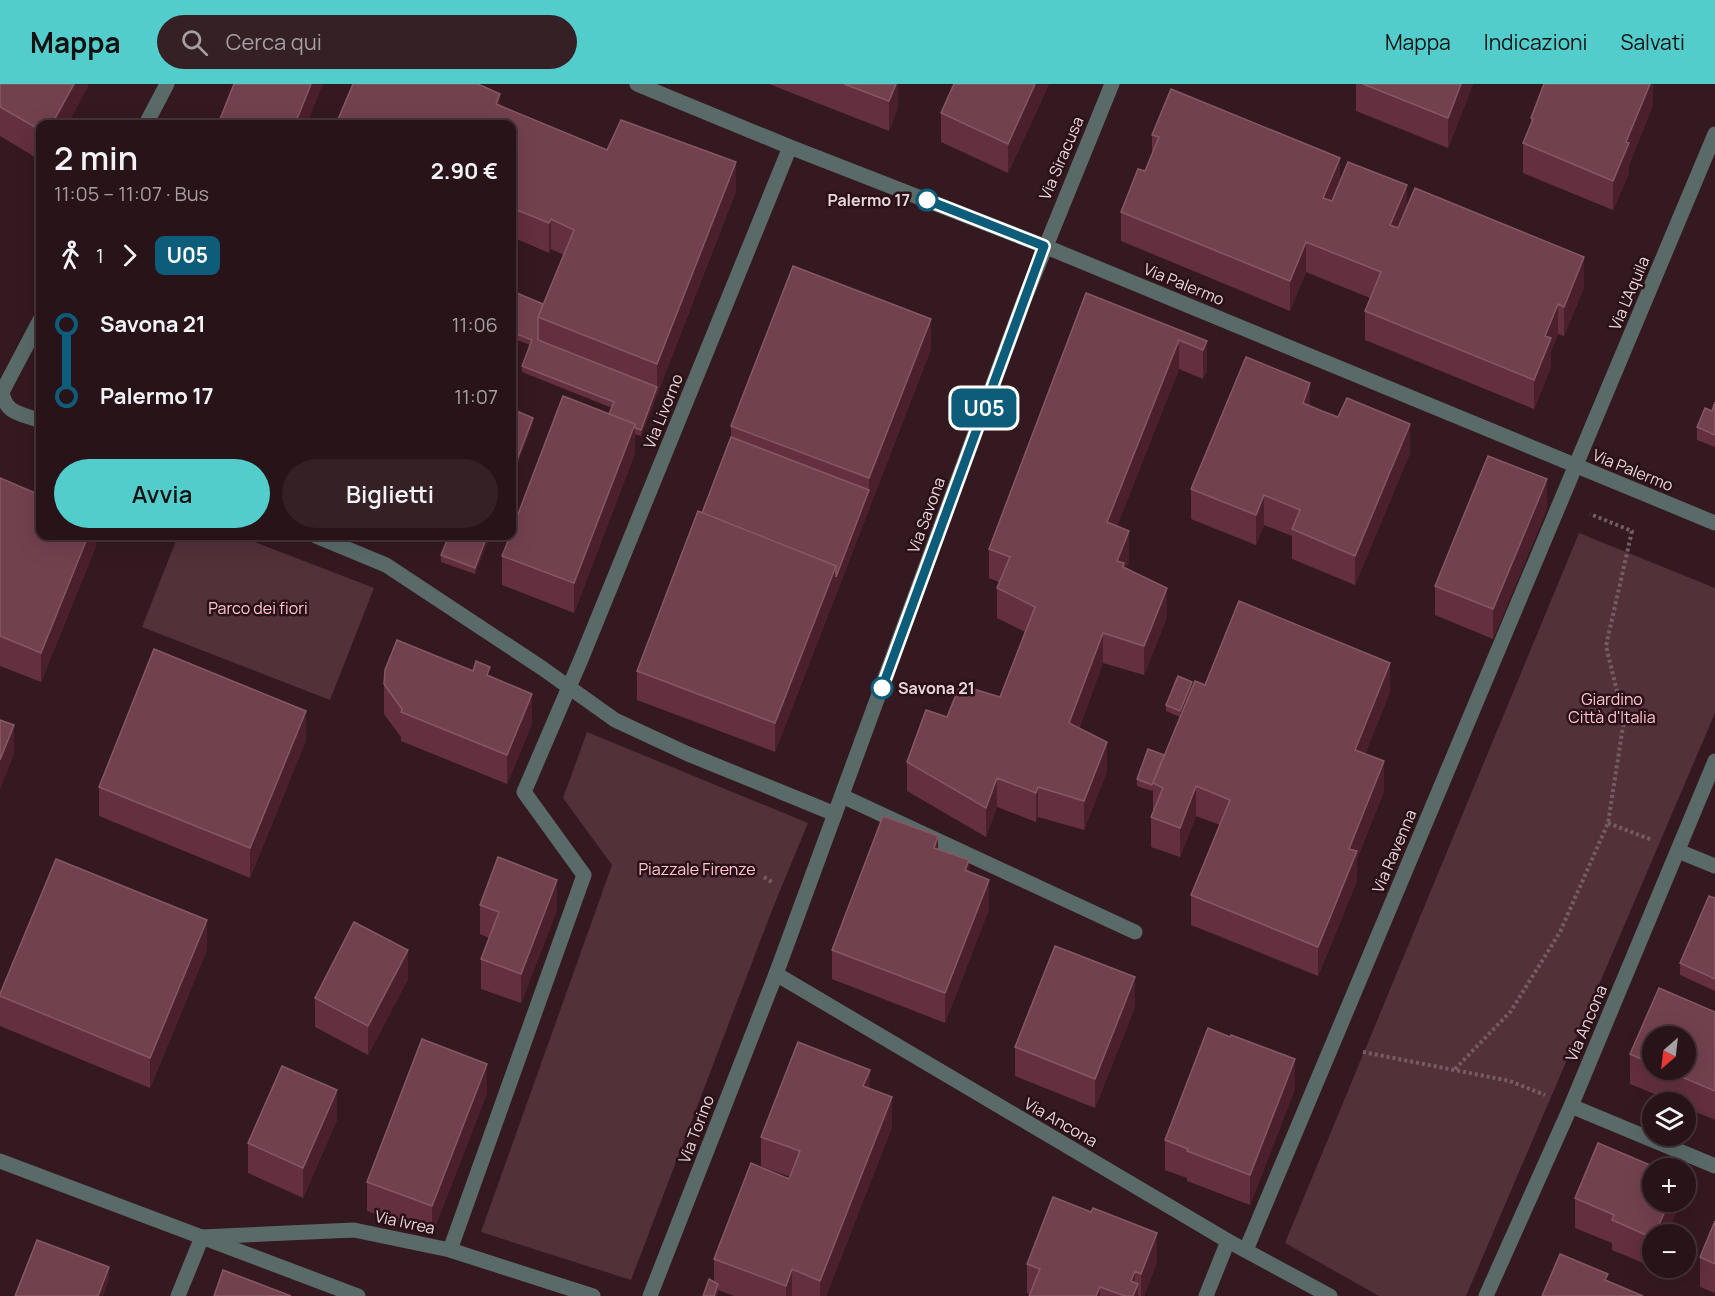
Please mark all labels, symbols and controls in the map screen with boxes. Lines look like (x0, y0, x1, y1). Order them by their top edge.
search box (157, 15, 577, 69)
text: Mappa (30, 23, 121, 61)
icon: search (178, 26, 211, 59)
text: Cerca qui (226, 27, 322, 57)
text: Mappa (1385, 28, 1451, 56)
text: Indicazioni (1484, 28, 1587, 56)
text: Salvati (1620, 28, 1685, 56)
street label: Via Siracusa (1034, 113, 1088, 203)
text: 2 min (54, 135, 138, 180)
text: 2.90 € (431, 156, 498, 186)
text: 11:05 – 11:07 · Bus (54, 180, 209, 207)
place label: Palermo 17 (827, 189, 910, 211)
marker: Palermo 17 (916, 189, 938, 211)
icon: walk (54, 239, 87, 272)
icon: forward (113, 239, 146, 272)
text: U05 (167, 241, 208, 269)
text: 1 (96, 242, 104, 269)
street label: Via L'Aquila (1604, 253, 1654, 333)
street label: Via Palermo (1140, 258, 1228, 310)
text: Savona 21 (100, 309, 206, 339)
text: 11:06 (452, 311, 498, 338)
street label: Via Livorno (638, 370, 688, 452)
text: Palermo 17 (100, 381, 214, 411)
text: 11:07 (454, 383, 498, 410)
line badge: U05 (950, 388, 1018, 428)
text: U05 (963, 394, 1005, 422)
street label: Via Palermo (1589, 444, 1677, 496)
button: Avvia (54, 459, 270, 528)
button: Biglietti (282, 459, 498, 528)
street label: Via Savona (902, 474, 950, 556)
park label: Parco dei fiori (208, 597, 308, 619)
marker: Savona 21 (871, 677, 893, 699)
place label: Savona 21 (898, 677, 975, 699)
park label: Giardino Città d'Italia (1568, 688, 1656, 728)
street label: Via Ravenna (1367, 806, 1421, 896)
park label: Piazzale Firenze (638, 858, 756, 880)
street label: Via Ancona (1560, 981, 1612, 1065)
north arrow (1642, 1026, 1696, 1080)
map controls (1642, 1026, 1696, 1278)
street label: Via Torino (673, 1092, 719, 1166)
street label: Via Ancona (1020, 1092, 1102, 1152)
button: layers (1642, 1092, 1696, 1146)
button: + (1642, 1158, 1696, 1212)
street label: Via Ivrea (373, 1205, 437, 1239)
button: − (1642, 1224, 1696, 1278)

